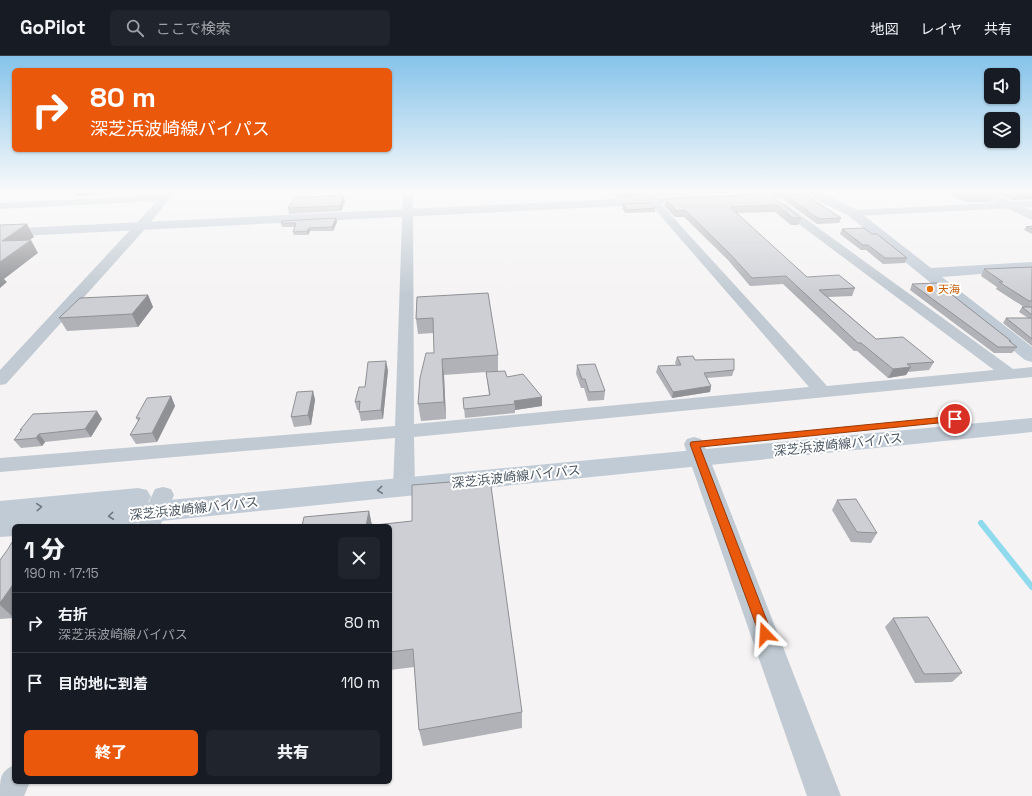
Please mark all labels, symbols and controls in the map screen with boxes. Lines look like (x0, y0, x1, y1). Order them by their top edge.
search box (110, 10, 390, 46)
text: GoPilot (20, 15, 86, 40)
icon: search (124, 17, 146, 39)
text: ここで検索 (156, 19, 231, 38)
text: 地図 (870, 20, 898, 38)
text: レイヤ (920, 20, 962, 38)
text: 共有 (984, 20, 1012, 38)
map controls (984, 68, 1020, 148)
button: sound (984, 68, 1020, 104)
text: 80 m (90, 79, 156, 115)
icon: right (24, 84, 76, 136)
button: layers (984, 112, 1020, 148)
text: 深芝浜波崎線バイパス (90, 117, 270, 140)
place label: 天海 (938, 282, 960, 296)
marker: 天海 (925, 284, 935, 294)
pin (938, 402, 972, 436)
icon: arrive (944, 408, 966, 430)
street label: 深芝浜波崎線バイパス (773, 429, 903, 460)
street label: 深芝浜波崎線バイパス (451, 461, 581, 492)
one-way arrow (377, 485, 383, 494)
street label: 深芝浜波崎線バイパス (129, 493, 259, 524)
one-way arrow (36, 503, 42, 512)
one-way arrow (108, 511, 114, 520)
text: 1 分 (24, 534, 65, 565)
button: close (338, 537, 380, 579)
text: 190 m · 17:15 (24, 565, 99, 582)
text: 右折 (58, 605, 88, 624)
icon: right (24, 612, 46, 634)
text: 80 m (344, 613, 380, 632)
position arrow (744, 613, 786, 655)
text: 深芝浜波崎線バイパス (58, 626, 188, 643)
icon: arrive (24, 672, 46, 694)
text: 110 m (341, 673, 380, 692)
text: 目的地に到着 (58, 674, 148, 693)
button: 終了 (24, 730, 198, 776)
button: 共有 (206, 730, 380, 776)

